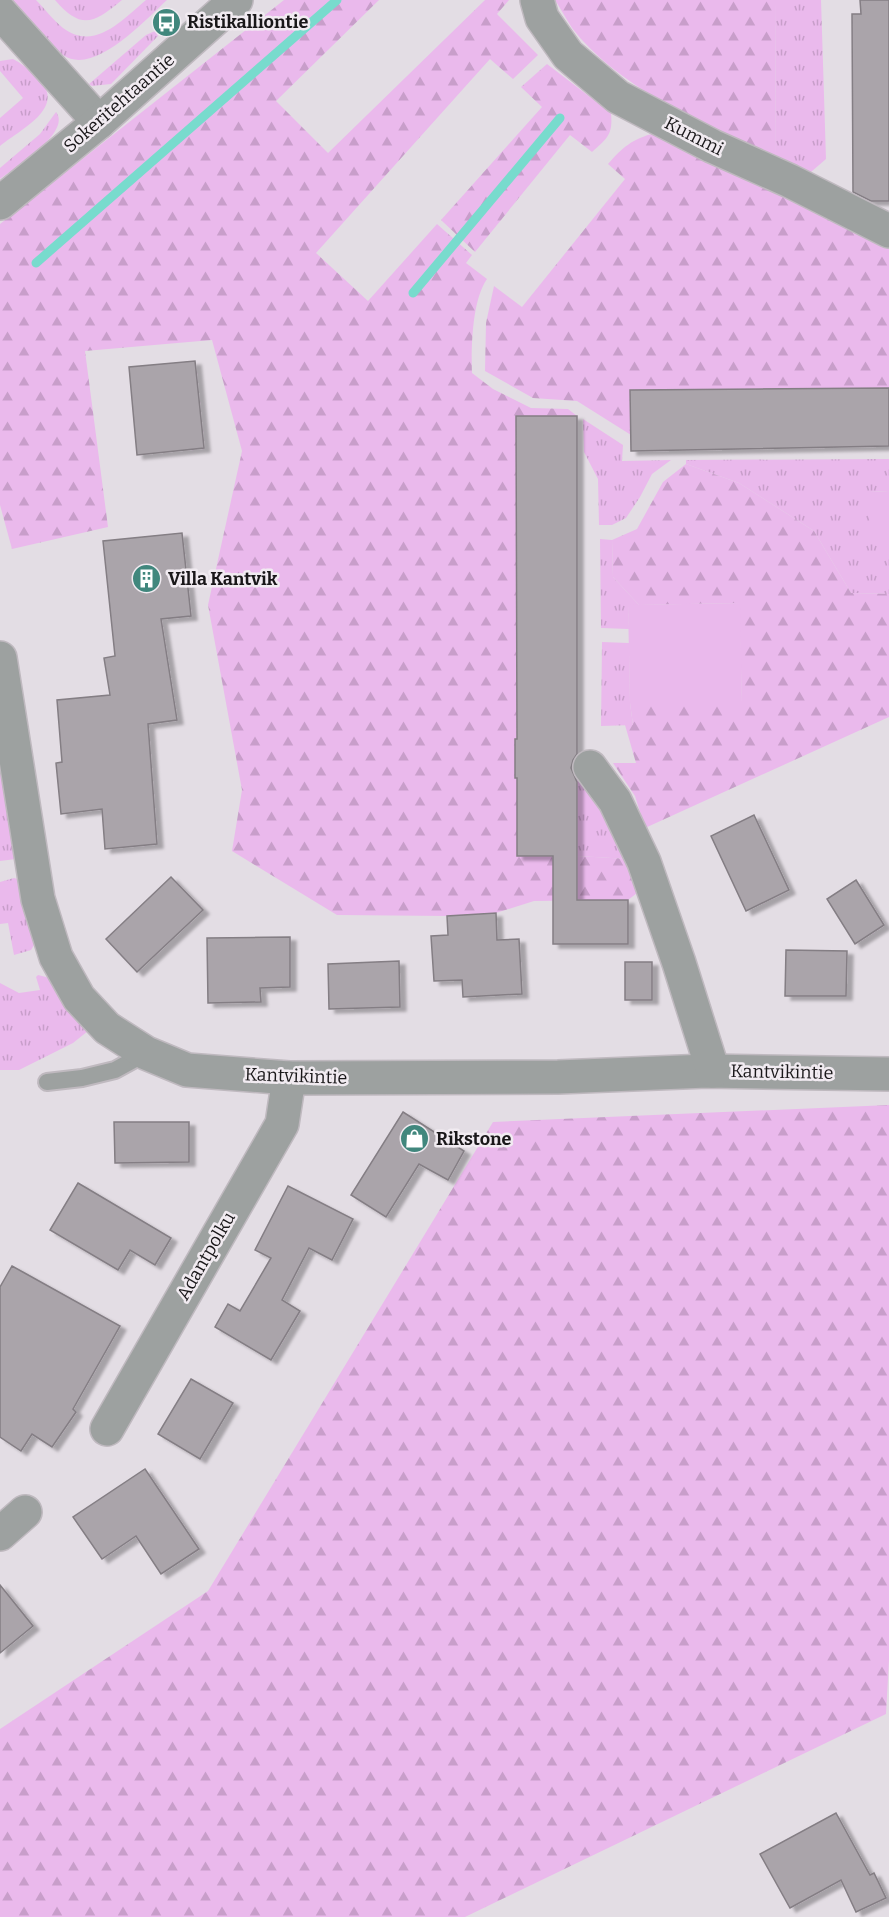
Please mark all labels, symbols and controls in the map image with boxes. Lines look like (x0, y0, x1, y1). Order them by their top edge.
bus stop icon: Ristikalliontie (150, 6, 182, 38)
place label: Ristikalliontie (187, 11, 308, 33)
street label: Sokeritehtaantie (59, 49, 179, 157)
street label: Kummi (661, 112, 727, 160)
building icon: Villa Kantvik (131, 563, 163, 595)
place label: Villa Kantvik (168, 568, 278, 590)
street label: Kantvikintie (730, 1060, 834, 1084)
street label: Kantvikintie (244, 1063, 348, 1089)
shop icon: Rikstone (399, 1123, 431, 1155)
place label: Rikstone (436, 1128, 512, 1150)
street label: Adantpolku (172, 1208, 240, 1304)

